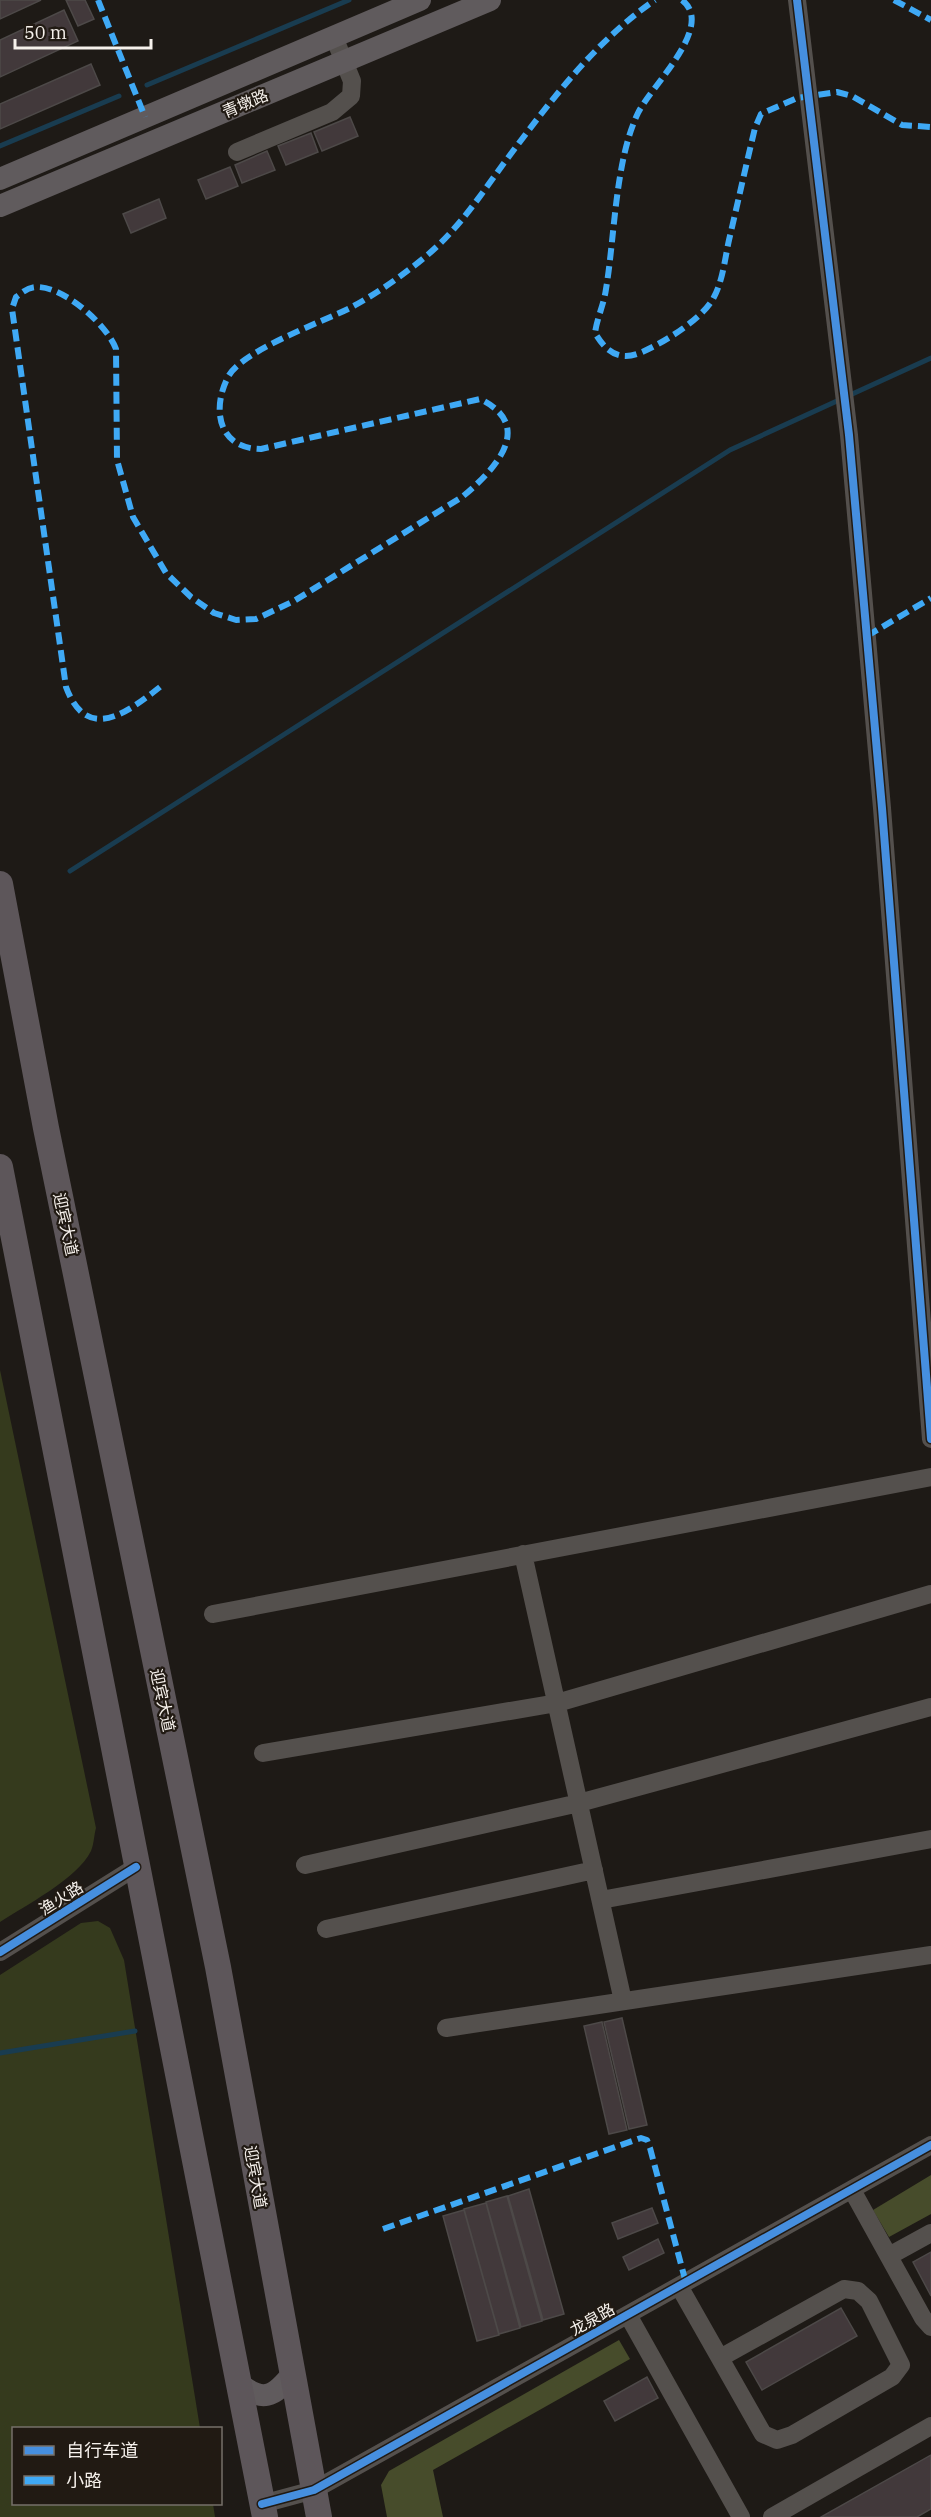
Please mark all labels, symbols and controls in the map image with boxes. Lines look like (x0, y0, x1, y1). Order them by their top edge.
scale bar (15, 12, 152, 50)
text: 50 m (24, 21, 67, 44)
street label: 青墩路 (219, 84, 271, 122)
street label: 迎宾大道 (50, 1191, 82, 1257)
street label: 迎宾大道 (147, 1667, 179, 1733)
street label: 渔火路 (35, 1877, 87, 1919)
street label: 迎宾大道 (241, 2144, 271, 2210)
street label: 龙泉路 (566, 2299, 618, 2339)
legend (12, 2427, 222, 2505)
text: 自行车道 (66, 2439, 138, 2462)
text: 小路 (66, 2469, 102, 2492)

